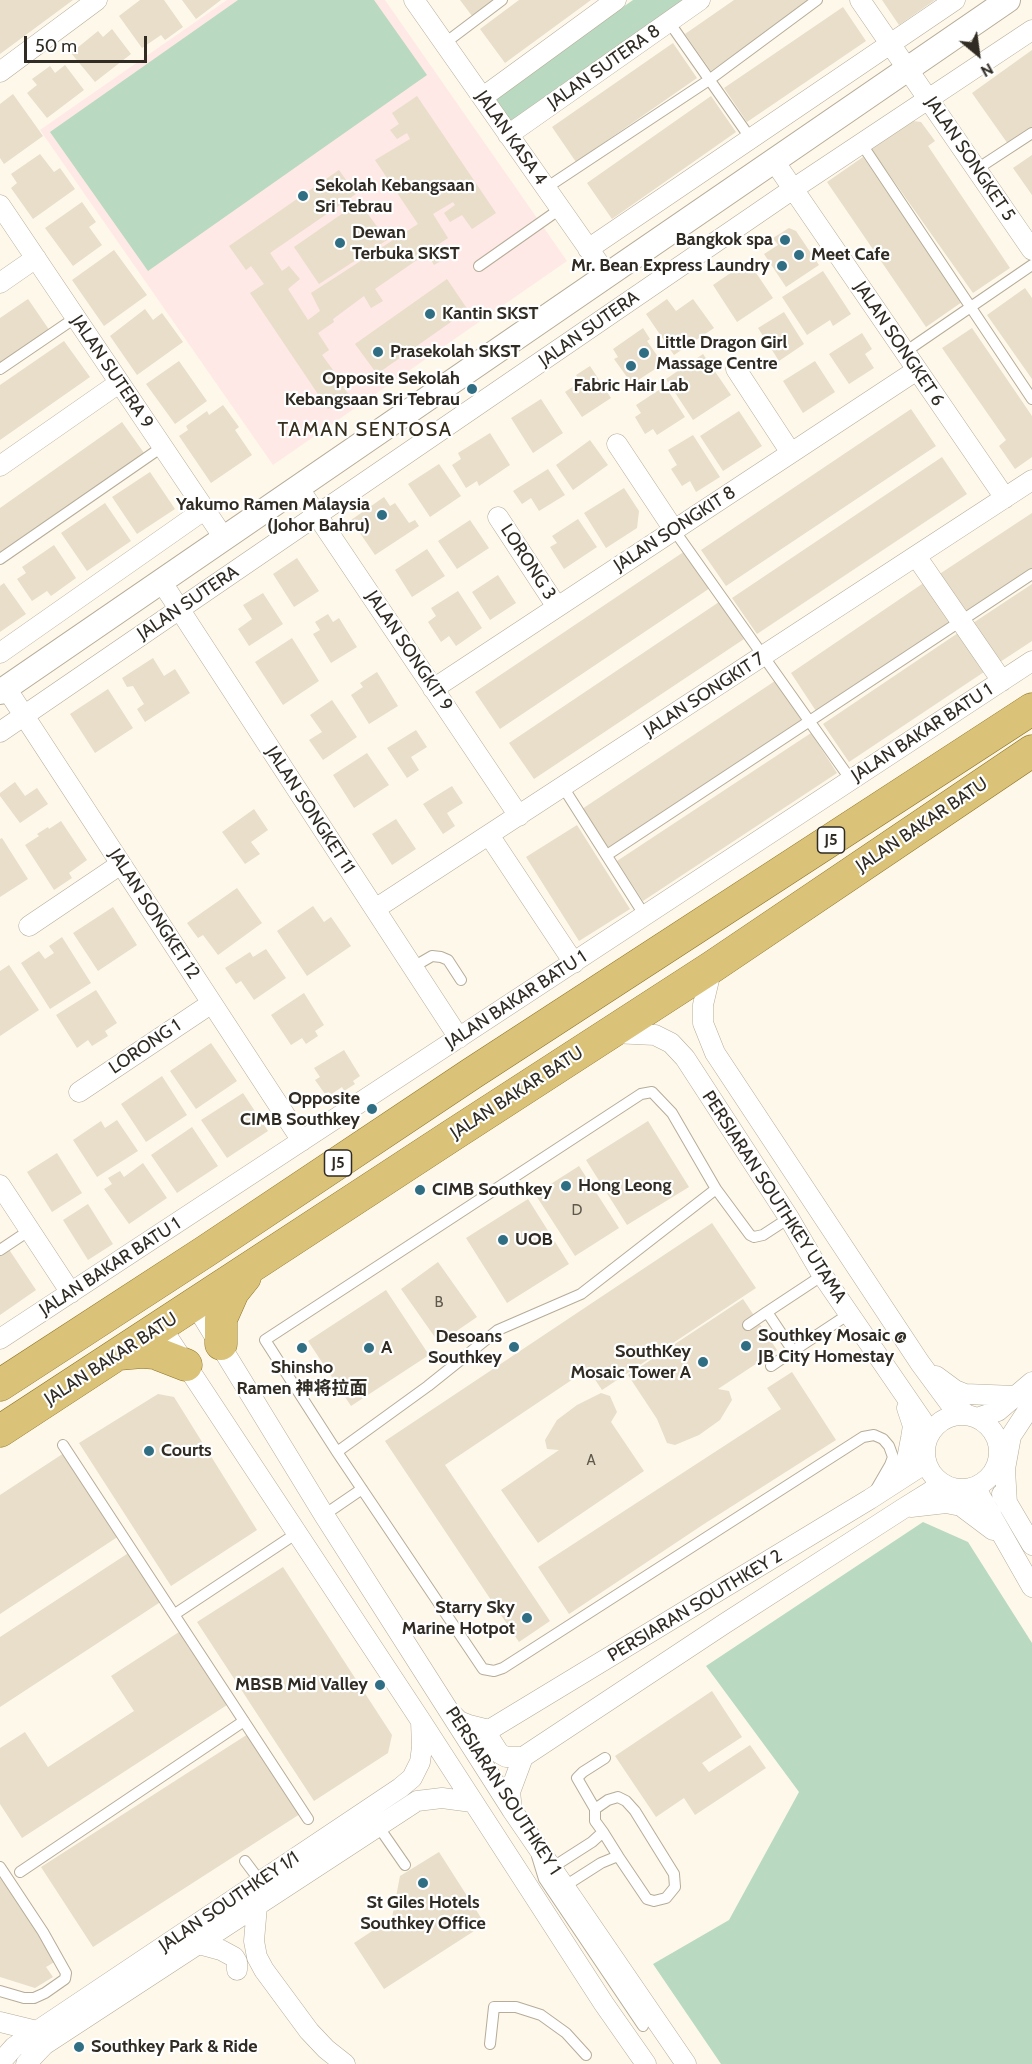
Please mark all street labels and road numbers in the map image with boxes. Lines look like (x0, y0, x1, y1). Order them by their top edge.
street label: JALAN SUTERA 8 (544, 20, 664, 114)
street label: JALAN KASA 4 (471, 87, 551, 189)
street label: JALAN SONGKET 5 (920, 93, 1020, 225)
street label: JALAN SONGKET 6 (849, 278, 949, 410)
street label: JALAN SUTERA (535, 286, 643, 372)
street label: JALAN SUTERA 9 (66, 311, 158, 433)
street label: JALAN SONGKIT 8 (610, 482, 740, 576)
street label: LORONG 3 (496, 520, 560, 604)
street label: JALAN SUTERA (133, 561, 243, 645)
street label: JALAN SONGKIT 9 (361, 587, 457, 715)
street label: JALAN SONGKIT 7 (640, 648, 768, 742)
street label: JALAN BAKAR BATU 1 (847, 679, 997, 787)
street label: JALAN SONGKET 11 (261, 742, 359, 878)
street label: JALAN BAKAR BATU (852, 773, 992, 877)
road number: J5 (818, 827, 844, 853)
street label: JALAN SONGKET 12 (104, 845, 204, 983)
street label: JALAN BAKAR BATU 1 (441, 946, 591, 1054)
street label: LORONG 1 (105, 1015, 185, 1079)
street label: JALAN BAKAR BATU (447, 1042, 587, 1144)
street label: PERSIARAN SOUTHKEY UTAMA (697, 1087, 851, 1307)
road number: J5 (324, 1150, 352, 1176)
street label: JALAN BAKAR BATU 1 (35, 1213, 185, 1321)
street label: JALAN BAKAR BATU (41, 1308, 181, 1410)
street label: PERSIARAN SOUTHKEY 2 (604, 1545, 786, 1667)
street label: PERSIARAN SOUTHKEY 1 (441, 1703, 565, 1879)
street label: JALAN SOUTHKEY 1/1 (155, 1847, 303, 1957)

